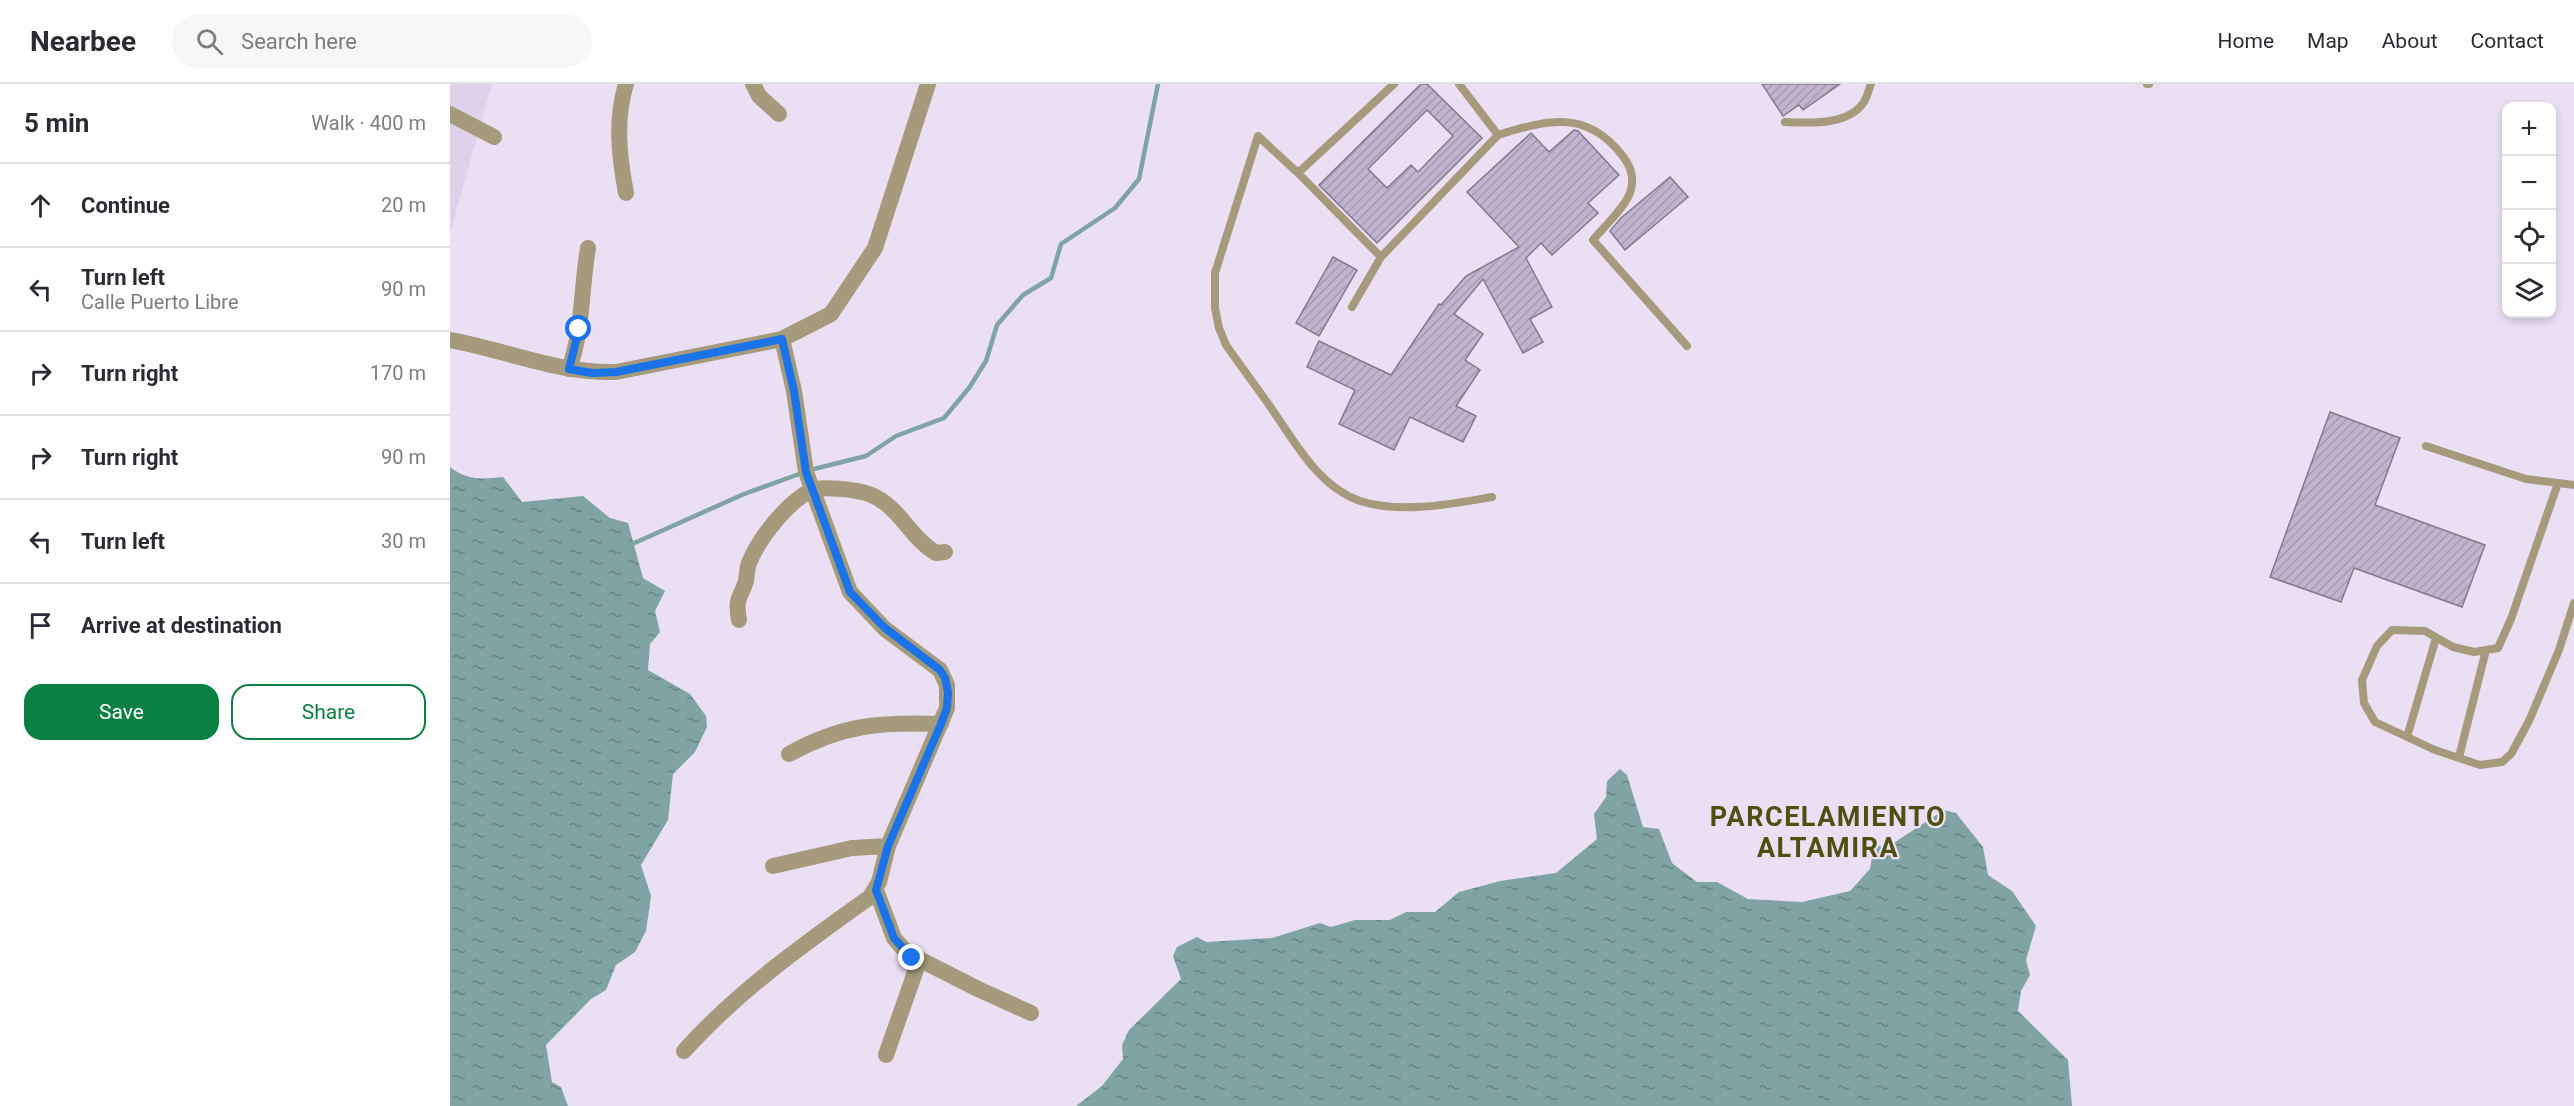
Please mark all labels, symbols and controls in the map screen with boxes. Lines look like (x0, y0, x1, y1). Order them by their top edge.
search box (172, 14, 592, 68)
text: Nearbee (30, 25, 136, 58)
icon: search (193, 25, 226, 58)
text: Search here (241, 29, 357, 54)
text: Home (2218, 29, 2274, 53)
text: Map (2307, 29, 2349, 53)
text: About (2382, 29, 2438, 53)
text: Contact (2471, 29, 2544, 53)
map controls (2502, 102, 2556, 318)
button: + (2502, 102, 2556, 156)
text: 5 min (24, 108, 89, 138)
text: Walk · 400 m (311, 111, 426, 135)
button: − (2502, 156, 2556, 210)
icon: ahead (24, 189, 57, 222)
text: Continue (81, 193, 170, 218)
text: 20 m (381, 193, 426, 217)
button: locate (2502, 210, 2556, 264)
button: layers (2502, 264, 2556, 318)
text: Turn left (81, 265, 165, 290)
icon: left (24, 273, 57, 306)
text: 90 m (381, 277, 426, 301)
text: Calle Puerto Libre (81, 290, 238, 314)
route start (565, 315, 591, 341)
icon: right (24, 357, 57, 390)
text: Turn right (81, 361, 178, 386)
text: 170 m (370, 361, 426, 385)
icon: right (24, 441, 57, 474)
text: Turn right (81, 445, 178, 470)
text: 90 m (381, 445, 426, 469)
icon: left (24, 525, 57, 558)
text: Turn left (81, 529, 165, 554)
text: 30 m (381, 529, 426, 553)
icon: arrive (24, 609, 57, 642)
text: Arrive at destination (81, 613, 282, 638)
button: Save (24, 684, 219, 740)
button: Share (231, 684, 426, 740)
district label: PARCELAMIENTO ALTAMIRA (1710, 801, 1946, 864)
route end (898, 944, 924, 970)

